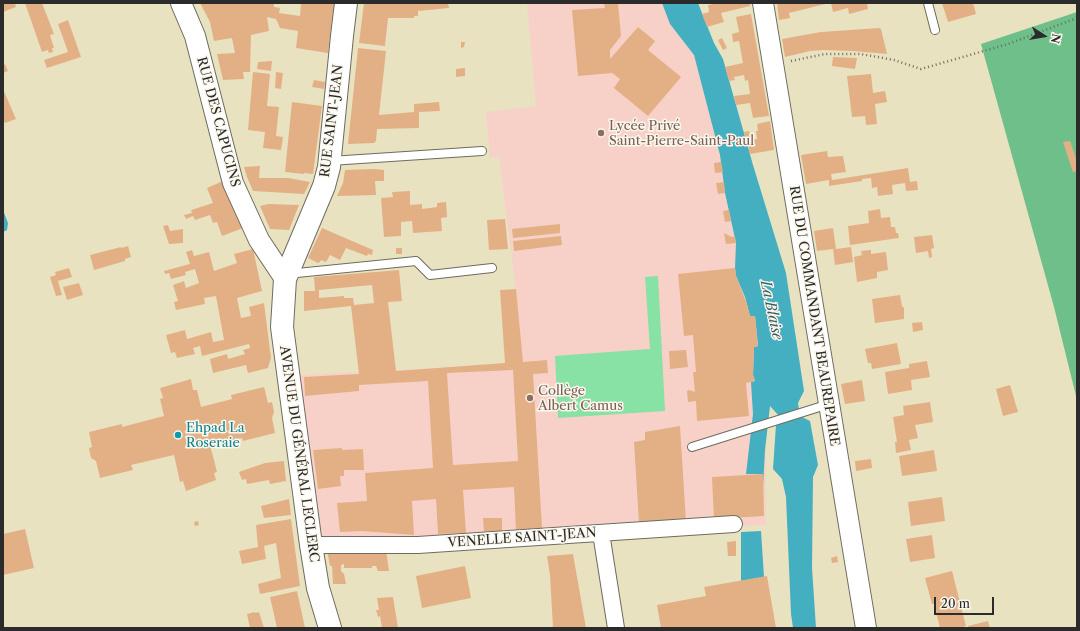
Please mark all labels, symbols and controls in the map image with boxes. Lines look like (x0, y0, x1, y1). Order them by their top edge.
north arrow (1024, 16, 1064, 56)
text: N (1048, 32, 1064, 45)
street label: RUE DES CAPUCINS (193, 55, 243, 189)
street label: RUE SAINT-JEAN (317, 64, 347, 178)
place label: Lycée Privé Saint-Pierre-Saint-Paul (609, 118, 754, 149)
marker: Lycée Privé Saint-Pierre-Saint-Paul (596, 128, 606, 138)
street label: RUE DU COMMANDANT BEAUREPAIRE (786, 185, 842, 447)
water label: La Blaise (757, 279, 785, 341)
street label: AVENUE DU GÉNÉRAL LECLERC (276, 345, 322, 563)
place label: Collège Albert Camus (538, 383, 623, 414)
marker: Collège Albert Camus (525, 393, 535, 403)
place label: Ehpad La Roseraie (186, 420, 245, 451)
marker: Ehpad La Roseraie (173, 430, 183, 440)
street label: VENELLE SAINT-JEAN (447, 525, 597, 551)
scale bar (936, 589, 996, 615)
text: 20 m (941, 596, 970, 611)

